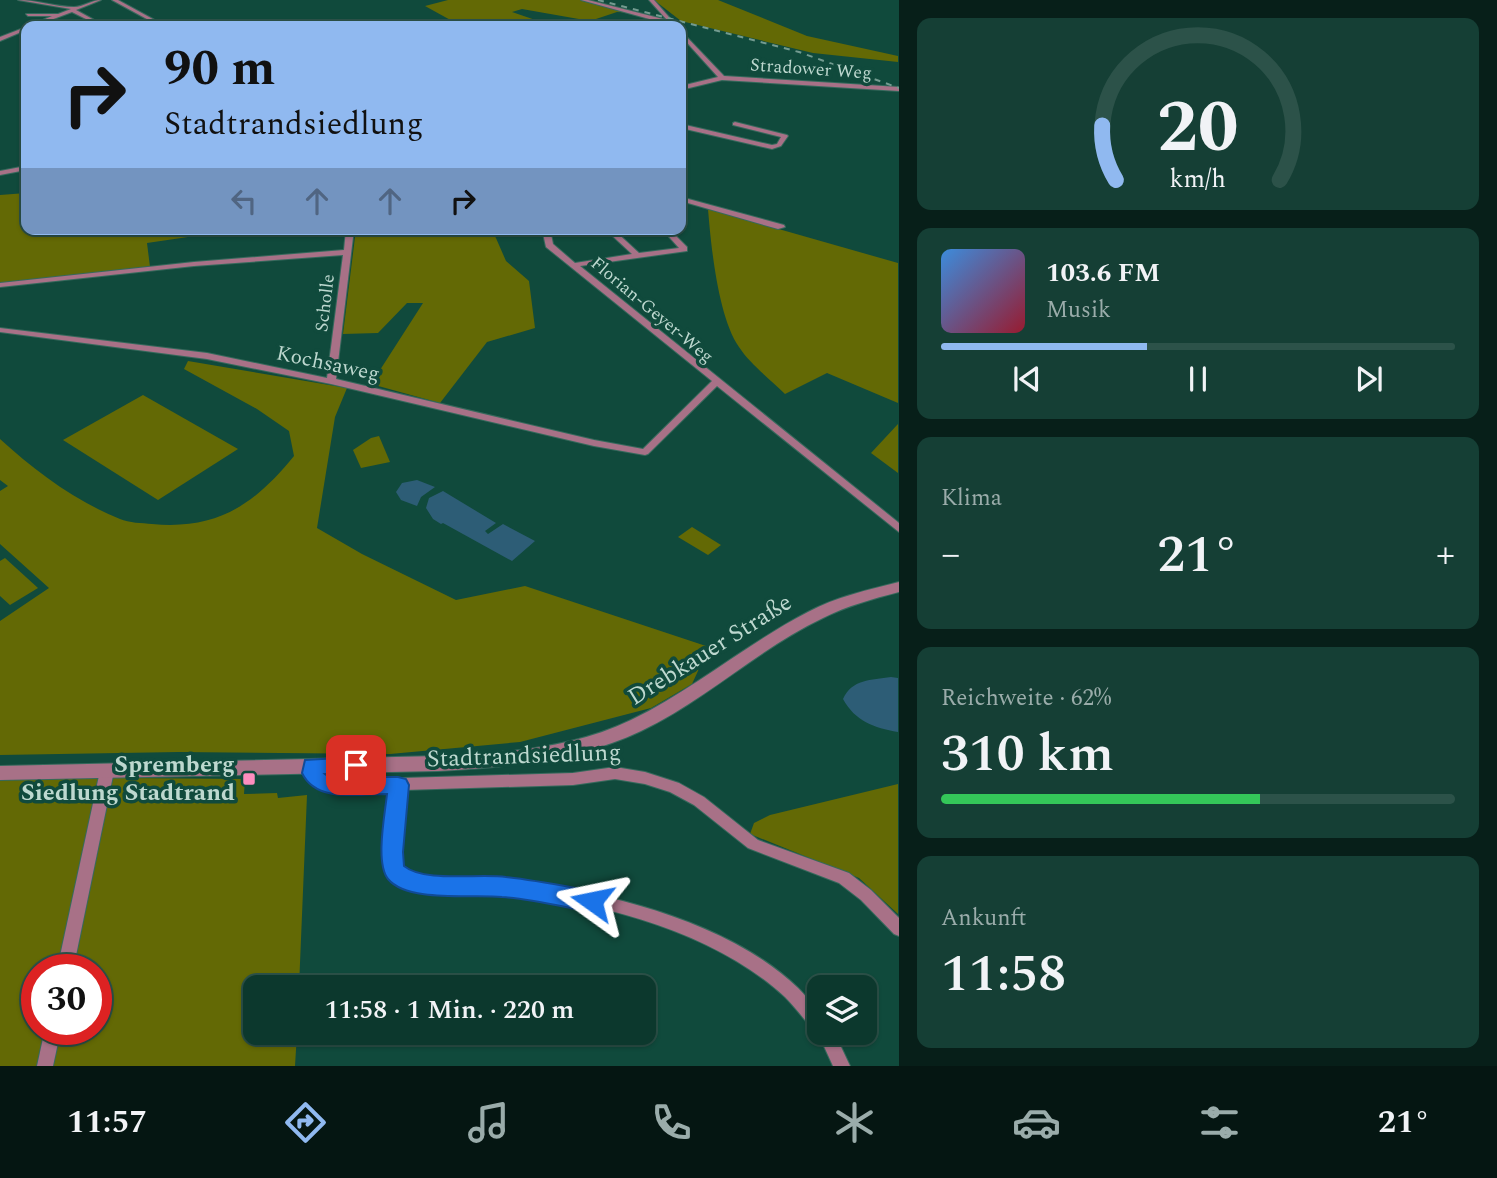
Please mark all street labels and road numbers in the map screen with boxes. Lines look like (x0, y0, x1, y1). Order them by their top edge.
street label: Stradower Weg (749, 51, 873, 87)
street label: Florian-Geyer-Weg (584, 250, 720, 370)
street label: Scholle (308, 273, 342, 333)
street label: Kochsaweg (273, 337, 383, 391)
street label: Drebkauer Straße (621, 585, 799, 715)
street label: Stadtrandsiedlung (426, 735, 622, 777)

